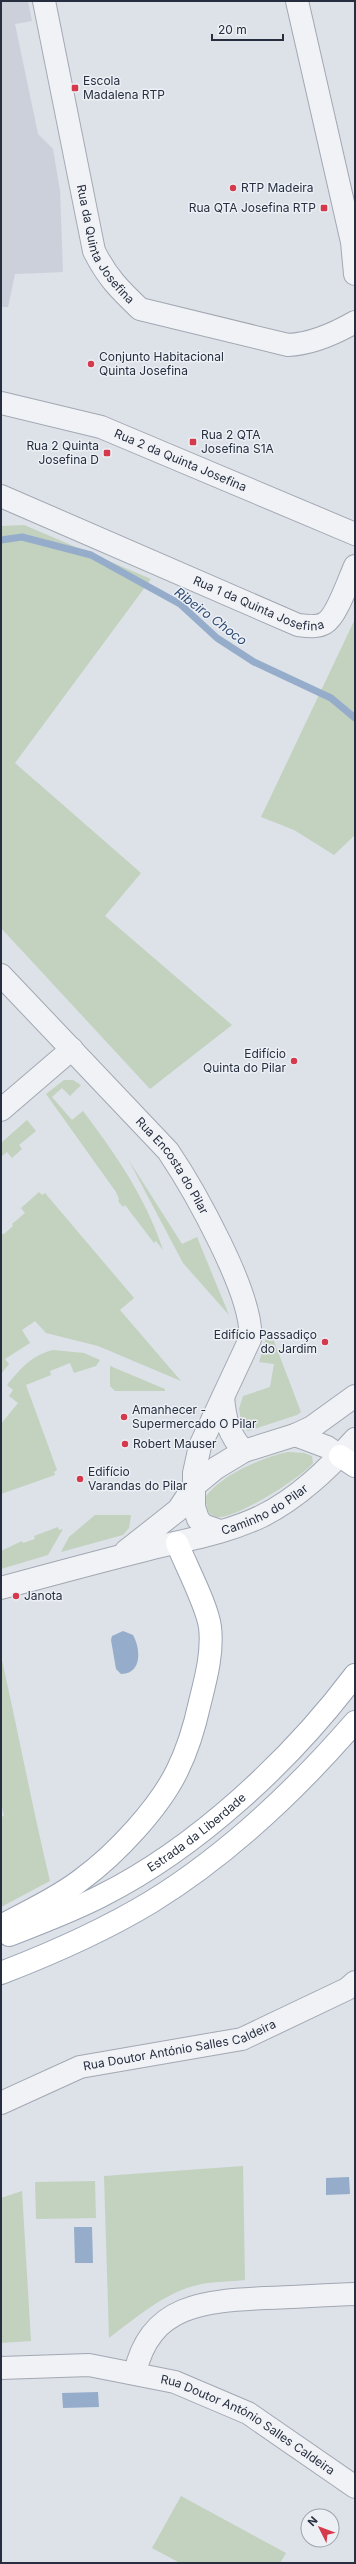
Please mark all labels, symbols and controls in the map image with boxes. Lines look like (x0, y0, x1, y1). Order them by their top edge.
scale bar (212, 16, 283, 42)
text: 20 m (218, 22, 247, 37)
place label: Escola Madalena RTP (83, 73, 165, 102)
marker: Escola Madalena RTP (70, 83, 80, 93)
place label: RTP Madeira (241, 180, 314, 195)
street label: Rua da Quinta Josefina (74, 183, 138, 307)
marker: RTP Madeira (228, 183, 238, 193)
place label: Rua QTA Josefina RTP (189, 200, 316, 215)
marker: Rua QTA Josefina RTP (319, 203, 329, 213)
place label: Conjunto Habitacional Quinta Josefina (99, 349, 224, 378)
marker: Conjunto Habitacional Quinta Josefina (86, 359, 96, 369)
street label: Rua 2 da Quinta Josefina (112, 425, 249, 494)
place label: Rua 2 QTA Josefina S1A (201, 427, 274, 456)
marker: Rua 2 QTA Josefina S1A (188, 437, 198, 447)
place label: Rua 2 Quinta Josefina D (26, 438, 99, 467)
marker: Rua 2 Quinta Josefina D (102, 448, 112, 458)
street label: Rua 1 da Quinta Josefina (191, 572, 326, 633)
water label: Ribeiro Choco (172, 584, 251, 649)
place label: Edifício Quinta do Pilar (203, 1046, 286, 1075)
marker: Edifício Quinta do Pilar (289, 1056, 299, 1066)
street label: Rua Encosta do Pilar (133, 1114, 212, 1217)
place label: Edifício Passadiço do Jardim (214, 1327, 317, 1356)
marker: Edifício Passadiço do Jardim (320, 1337, 330, 1347)
place label: Amanhecer - Supermercado O Pilar (132, 1402, 257, 1431)
marker: Amanhecer - Supermercado O Pilar (119, 1412, 129, 1422)
place label: Robert Mauser (133, 1436, 217, 1451)
marker: Robert Mauser (120, 1439, 130, 1449)
place label: Edifício Varandas do Pilar (88, 1464, 188, 1493)
marker: Edifício Varandas do Pilar (75, 1474, 85, 1484)
street label: Caminho do Pilar (219, 1480, 311, 1538)
place label: Janota (24, 1588, 63, 1603)
marker: Janota (11, 1591, 21, 1601)
street label: Estrada da Liberdade (144, 1790, 249, 1875)
street label: Rua Doutor António Salles Caldeira (82, 2016, 278, 2073)
street label: Rua Doutor António Salles Caldeira (159, 2371, 338, 2478)
north arrow (300, 2508, 340, 2548)
text: N (305, 2514, 321, 2529)

